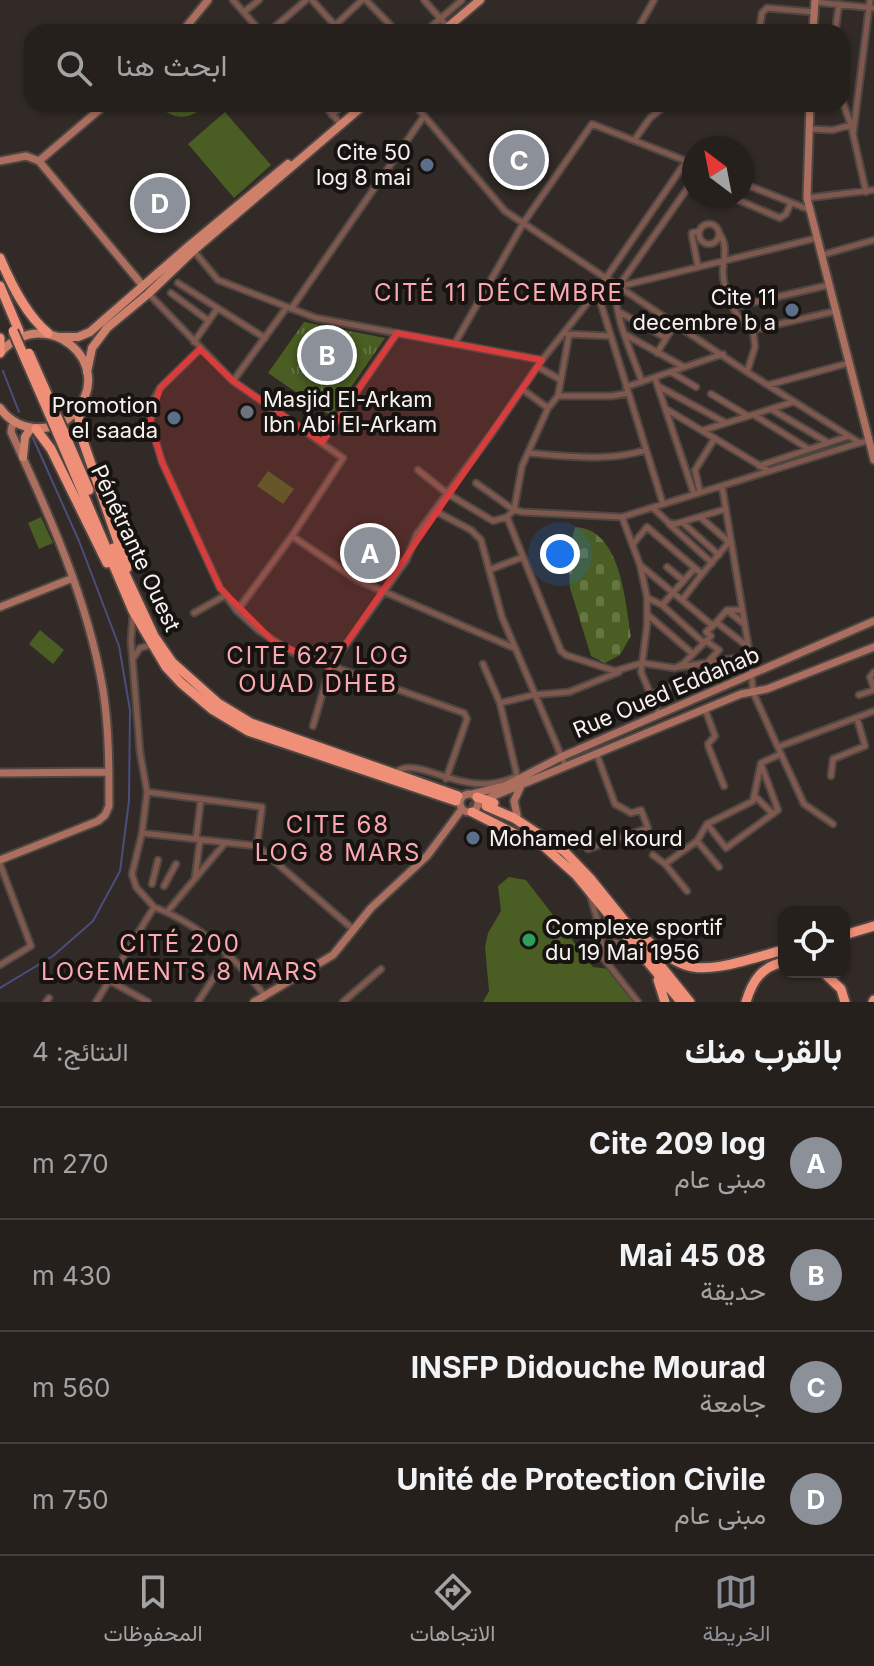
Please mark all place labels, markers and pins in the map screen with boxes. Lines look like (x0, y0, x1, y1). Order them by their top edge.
pin: C (493, 130, 545, 190)
place label: Cite 50 log 8 mai (316, 139, 411, 190)
marker: Cite 50 log 8 mai (418, 156, 436, 174)
pin: D (134, 173, 186, 233)
place label: Cite 11 decembre b a (633, 284, 776, 335)
marker: Cite 11 decembre b a (783, 301, 801, 319)
pin: B (301, 325, 353, 385)
place label: Masjid El-Arkam Ibn Abi El-Arkam (263, 386, 437, 437)
place label: Promotion el saada (52, 392, 158, 443)
marker: Masjid El-Arkam Ibn Abi El-Arkam (238, 403, 256, 421)
marker: Promotion el saada (165, 409, 183, 427)
pin: A (344, 523, 396, 583)
place label: Mohamed el kourd (489, 825, 683, 851)
marker: Mohamed el kourd (464, 829, 482, 847)
place label: Complexe sportif du 19 Mai 1956 (545, 914, 723, 965)
marker: Complexe sportif du 19 Mai 1956 (520, 931, 538, 949)

